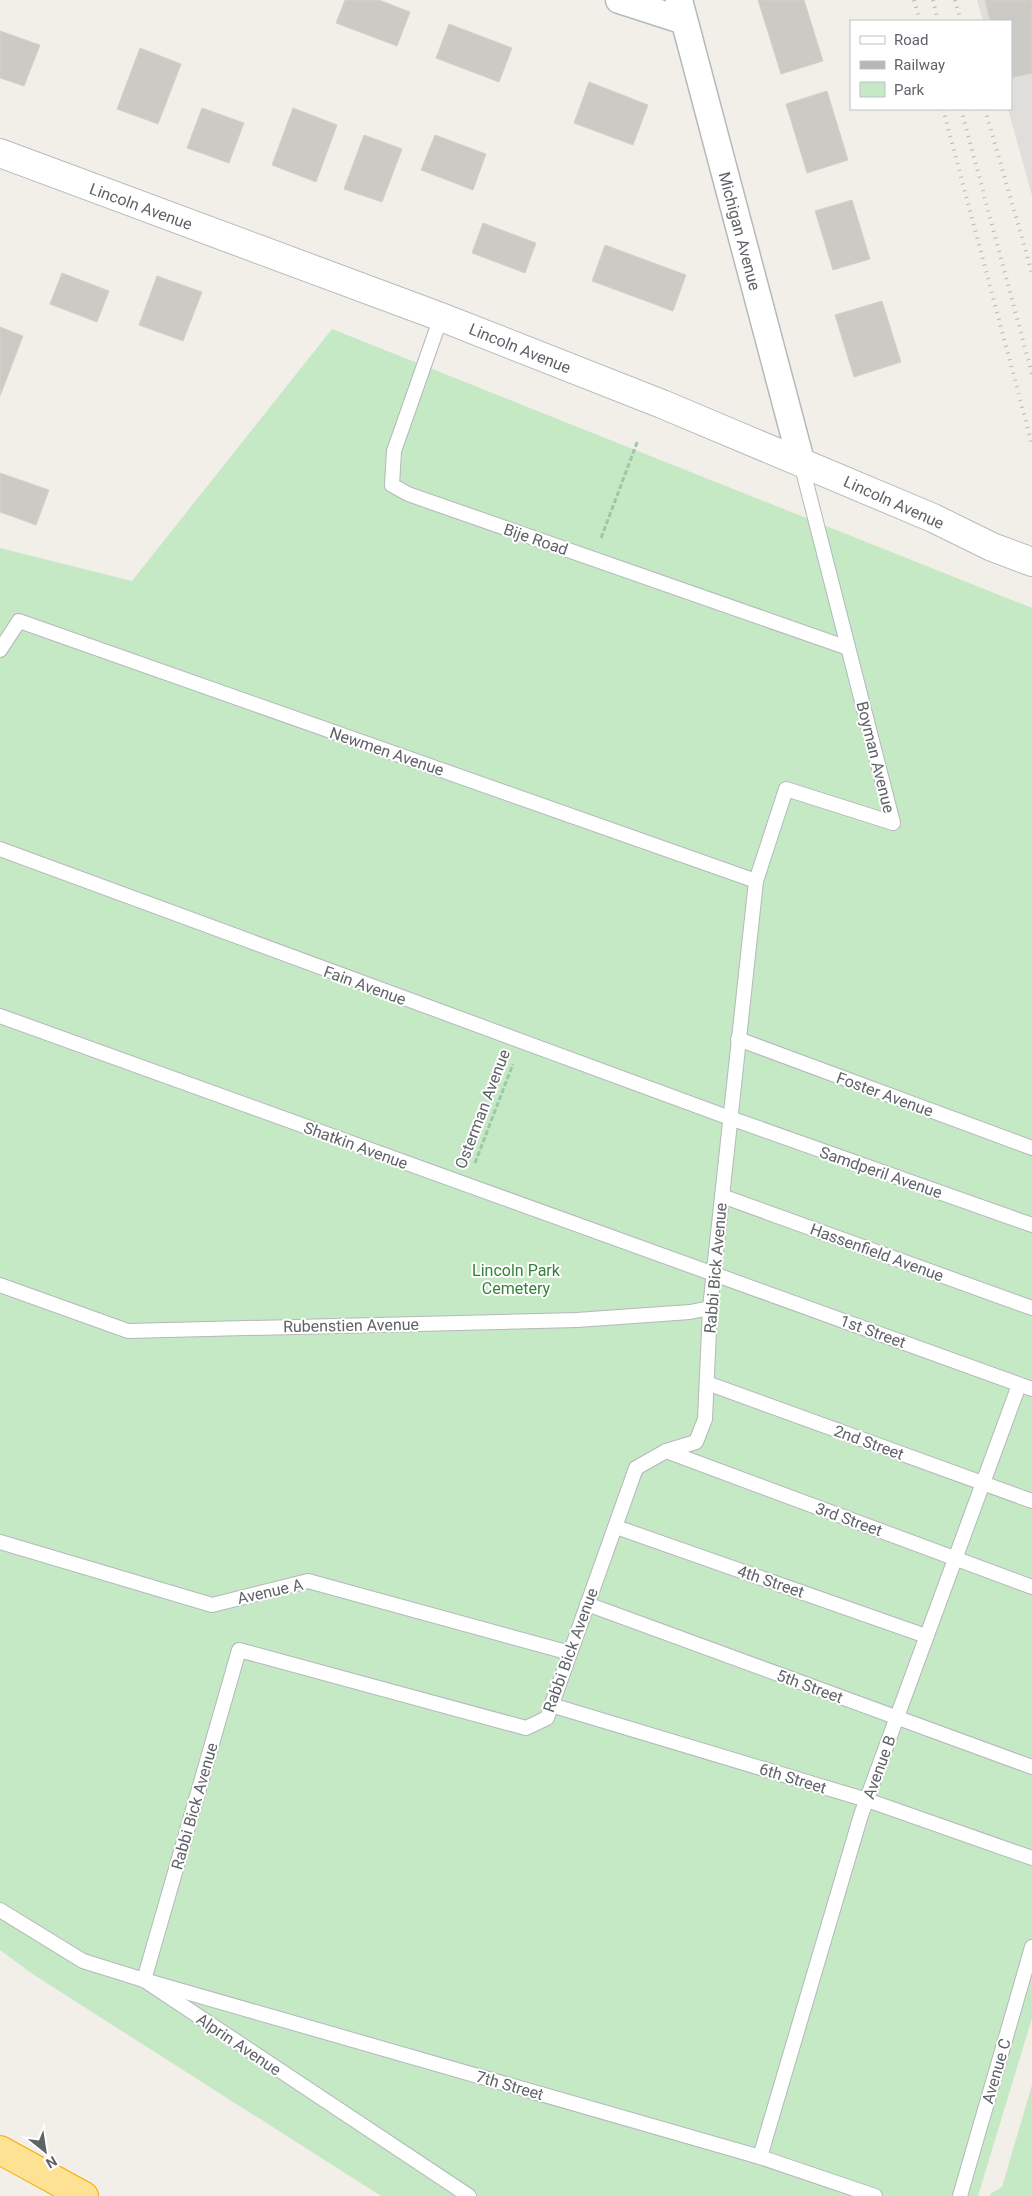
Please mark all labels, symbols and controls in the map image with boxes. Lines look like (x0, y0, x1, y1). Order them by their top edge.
legend (850, 20, 1012, 110)
text: Road (894, 31, 928, 49)
text: Railway (894, 56, 945, 74)
text: Park (894, 81, 925, 99)
street label: Michigan Avenue (715, 170, 764, 292)
street label: Lincoln Avenue (87, 179, 195, 234)
street label: Lincoln Avenue (466, 319, 573, 377)
street label: Lincoln Avenue (841, 472, 947, 533)
street label: Bije Road (501, 520, 571, 559)
street label: Boyman Avenue (852, 699, 899, 815)
street label: Newmen Avenue (327, 723, 446, 780)
street label: Fain Avenue (321, 962, 409, 1009)
street label: Osterman Avenue (451, 1047, 514, 1172)
street label: Foster Avenue (834, 1068, 936, 1121)
street label: Shatkin Avenue (301, 1118, 410, 1173)
street label: Samdperil Avenue (817, 1143, 945, 1202)
street label: Rabbi Bick Avenue (700, 1202, 731, 1334)
street label: Hassenfield Avenue (808, 1220, 946, 1285)
park label: Lincoln Park Cemetery (472, 1261, 561, 1298)
street label: 1st Street (837, 1311, 908, 1352)
street label: Rubenstien Avenue (283, 1315, 419, 1336)
street label: 2nd Street (831, 1421, 906, 1464)
street label: 3rd Street (813, 1499, 885, 1540)
street label: 4th Street (735, 1561, 807, 1602)
street label: Avenue A (235, 1575, 305, 1608)
street label: Rabbi Bick Avenue (539, 1585, 602, 1715)
street label: 5th Street (774, 1666, 846, 1707)
street label: Avenue B (859, 1733, 900, 1802)
street label: Rabbi Bick Avenue (167, 1741, 222, 1872)
street label: 6th Street (757, 1759, 829, 1798)
street label: Alprin Avenue (193, 2009, 285, 2080)
street label: Avenue C (978, 2036, 1015, 2106)
street label: 7th Street (474, 2067, 546, 2104)
north arrow (20, 2126, 70, 2176)
text: N (43, 2153, 60, 2172)

